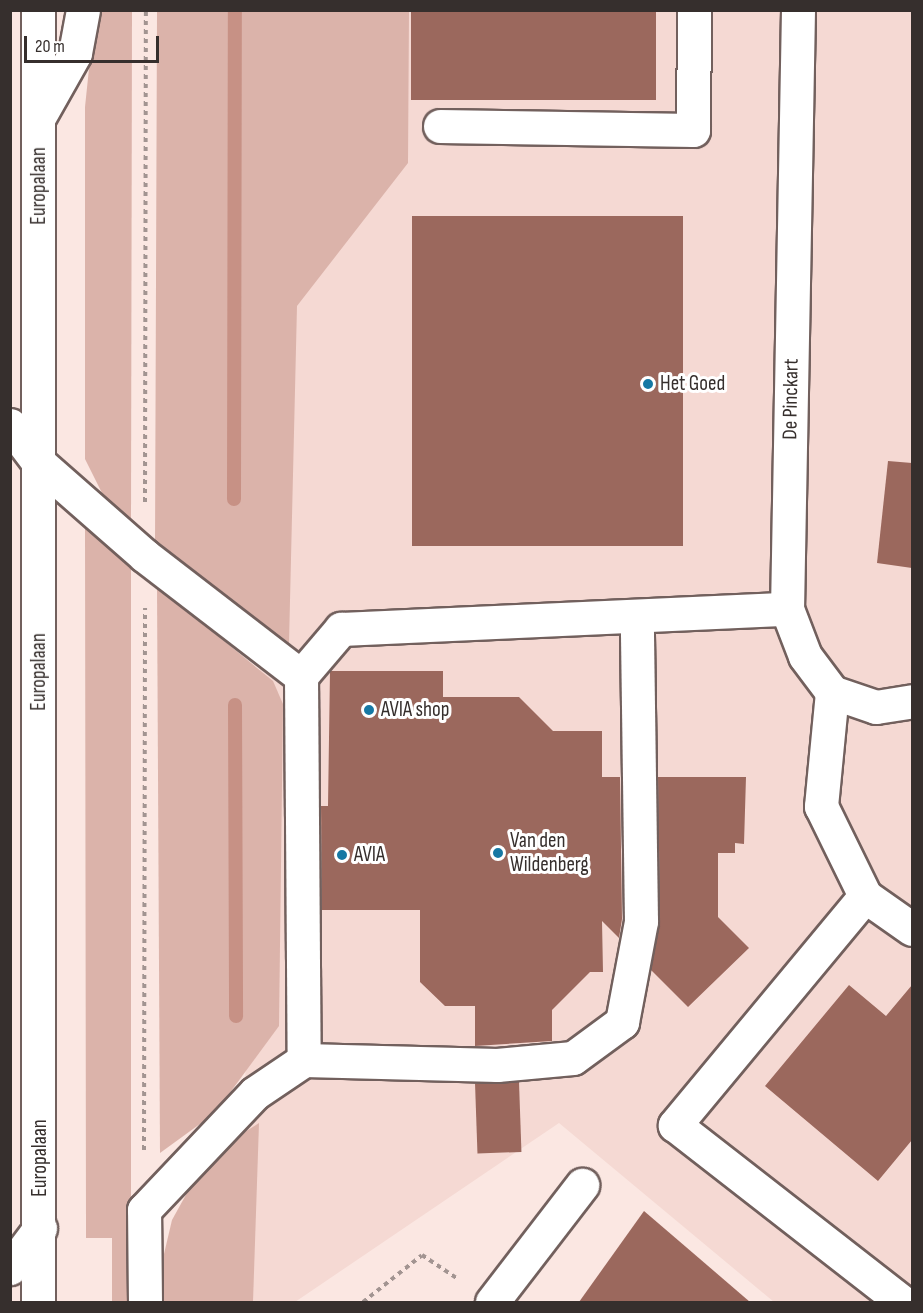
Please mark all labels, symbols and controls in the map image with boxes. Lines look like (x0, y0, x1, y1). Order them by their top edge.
scale bar (27, 24, 162, 62)
text: 20 m (35, 36, 65, 57)
street label: Europalaan (26, 147, 52, 225)
street label: De Pinckart (778, 358, 804, 440)
place label: Het Goed (660, 371, 725, 397)
marker: Het Goed (641, 377, 655, 391)
street label: Europalaan (26, 633, 52, 711)
place label: AVIA shop (381, 697, 449, 723)
marker: AVIA shop (362, 703, 376, 717)
place label: Van den Wildenberg (510, 828, 589, 878)
place label: AVIA (354, 842, 385, 868)
marker: Van den Wildenberg (491, 846, 505, 860)
marker: AVIA (335, 848, 349, 862)
street label: Europalaan (27, 1119, 53, 1197)

